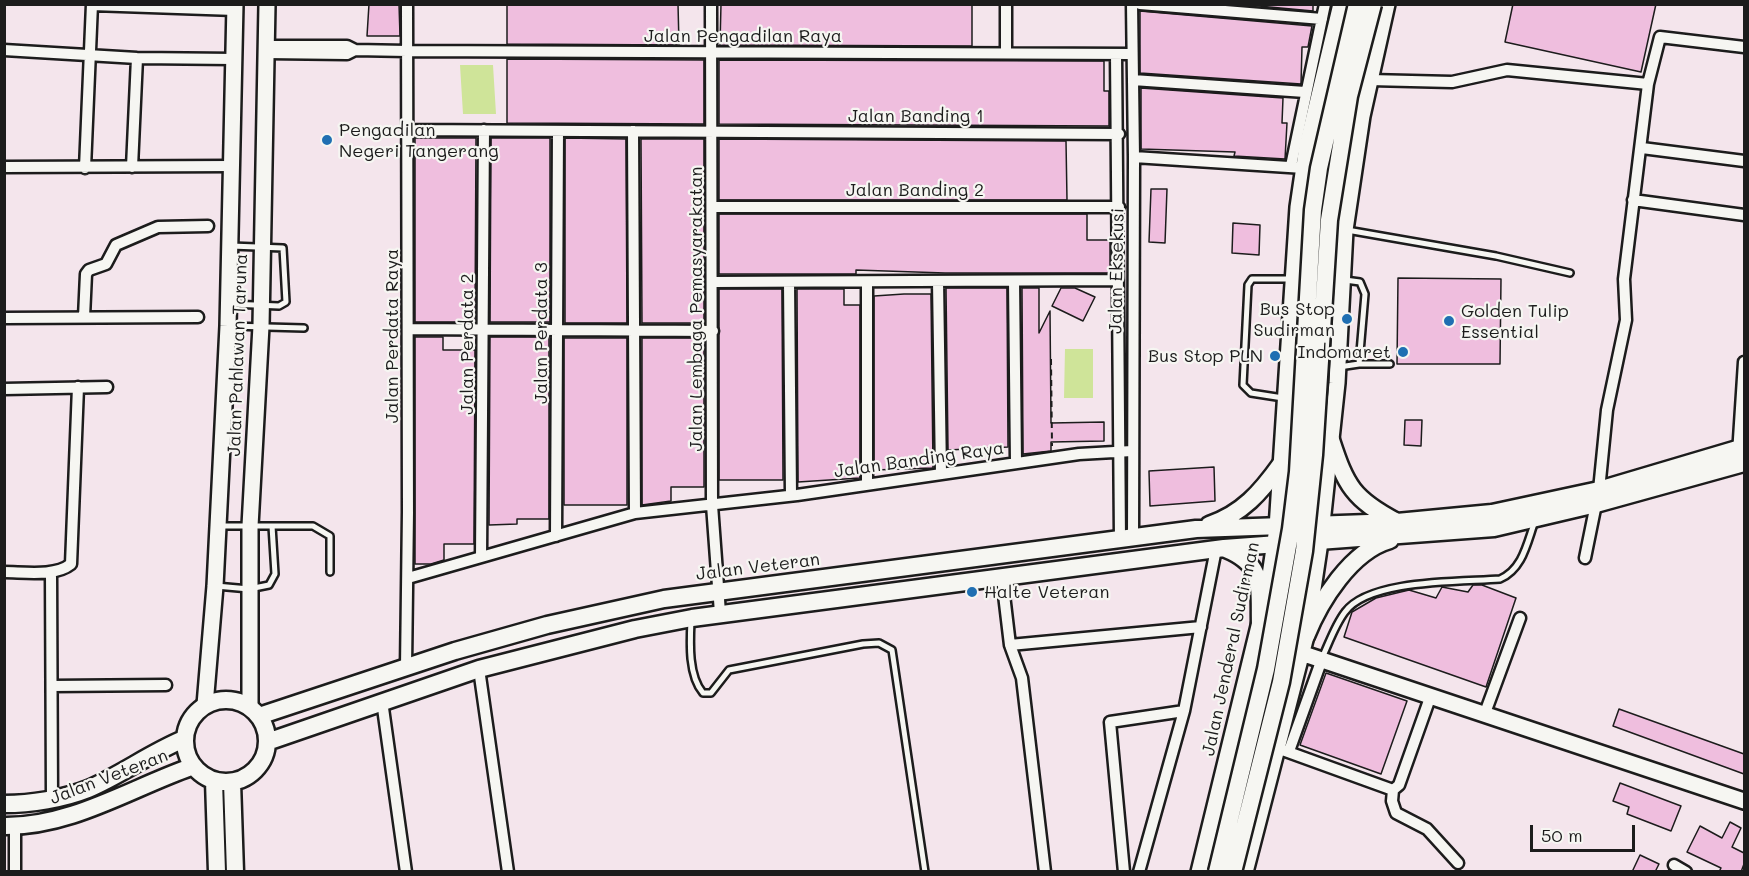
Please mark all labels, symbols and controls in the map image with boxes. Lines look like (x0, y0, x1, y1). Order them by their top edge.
street label: Jalan Pengadilan Raya (644, 25, 842, 47)
street label: Jalan Banding 1 (848, 105, 984, 127)
place label: Pengadilan Negeri Tangerang (339, 119, 499, 162)
marker: Pengadilan Negeri Tangerang (320, 133, 334, 147)
street label: Jalan Lembaga Pemasyarakatan (685, 167, 707, 451)
street label: Jalan Banding 2 (846, 179, 984, 201)
street label: Jalan Eksekusi (1105, 208, 1129, 334)
street label: Jalan Perdata Raya (381, 249, 403, 423)
street label: Jalan Pahlawan Taruna (224, 253, 252, 457)
street label: Jalan Perdata 3 (530, 262, 552, 404)
street label: Jalan Perdata 2 (456, 273, 478, 415)
place label: Bus Stop Sudirman (1254, 298, 1335, 340)
place label: Golden Tulip Essential (1461, 300, 1569, 342)
marker: Bus Stop Sudirman (1340, 312, 1354, 326)
marker: Golden Tulip Essential (1442, 314, 1456, 328)
place label: Indomaret (1297, 341, 1391, 363)
place label: Bus Stop PLN (1148, 345, 1263, 367)
marker: Indomaret (1396, 345, 1410, 359)
marker: Bus Stop PLN (1268, 349, 1282, 363)
street label: Jalan Banding Raya (833, 437, 1005, 483)
street label: Jalan Jenderal Sudirman (1198, 540, 1264, 758)
street label: Jalan Veteran (695, 549, 821, 585)
place label: Halte Veteran (984, 581, 1109, 603)
marker: Halte Veteran (965, 585, 979, 599)
street label: Jalan Veteran (47, 745, 171, 809)
scale bar (1533, 813, 1638, 851)
text: 50 m (1541, 823, 1583, 847)

